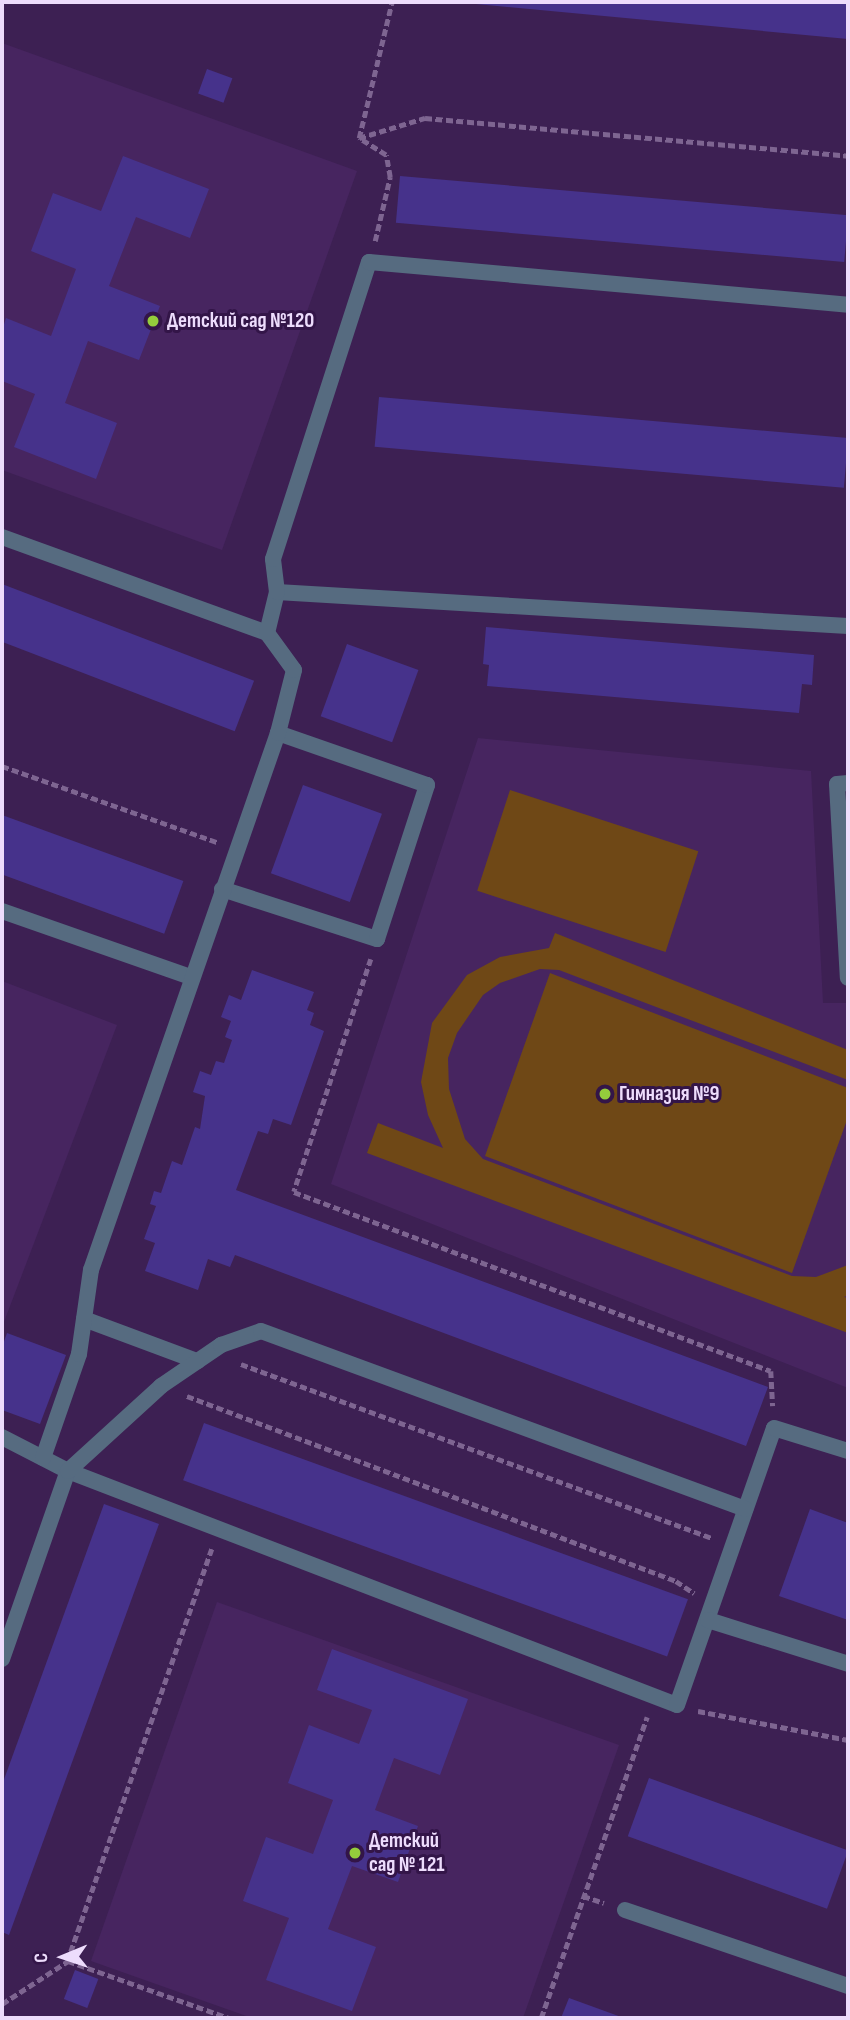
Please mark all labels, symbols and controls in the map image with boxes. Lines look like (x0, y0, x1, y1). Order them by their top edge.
place label: Детский сад №120 (167, 308, 314, 334)
marker: Детский сад №120 (145, 313, 161, 329)
place label: Гимназия №9 (619, 1081, 720, 1107)
marker: Гимназия №9 (597, 1086, 613, 1102)
place label: Детский сад № 121 (369, 1828, 444, 1878)
marker: Детский сад № 121 (347, 1845, 363, 1861)
north arrow (28, 1922, 98, 1992)
text: С (30, 1952, 53, 1963)

